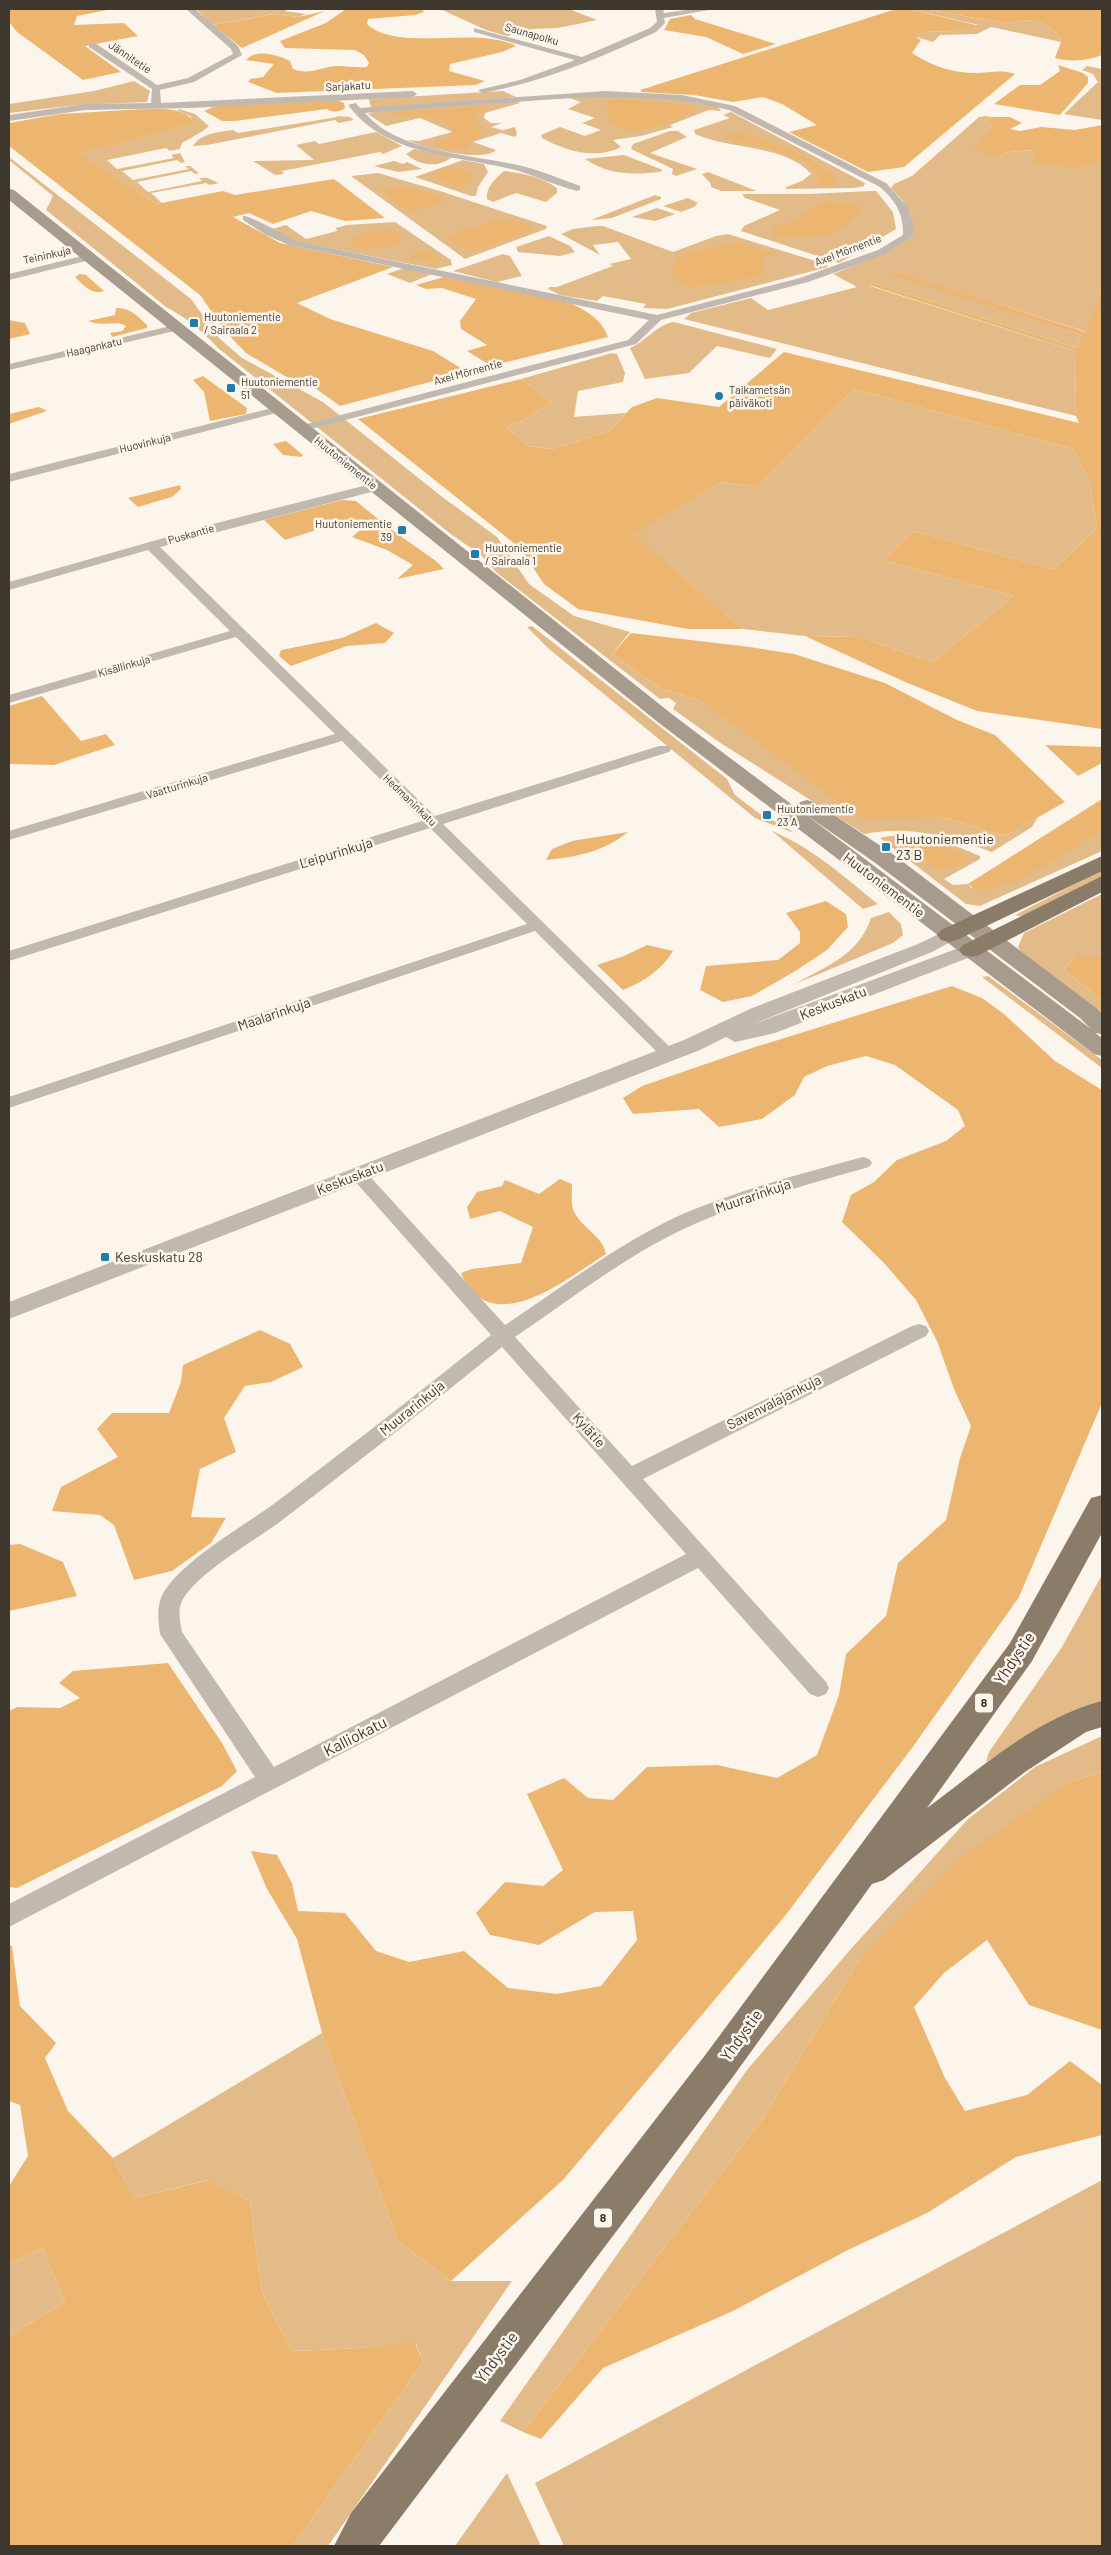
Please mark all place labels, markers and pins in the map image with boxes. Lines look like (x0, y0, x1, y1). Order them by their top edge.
place label: Huutoniementie / Sairaala 2 (204, 310, 281, 336)
marker: Huutoniementie / Sairaala 2 (188, 317, 200, 329)
place label: Huutoniementie 51 (241, 375, 318, 401)
marker: Huutoniementie 51 (225, 382, 237, 394)
place label: Taikametsän päiväkoti (729, 383, 790, 409)
marker: Taikametsän päiväkoti (713, 390, 725, 402)
place label: Huutoniementie 39 (315, 517, 392, 543)
marker: Huutoniementie 39 (396, 524, 408, 536)
place label: Huutoniementie / Sairaala 1 (485, 541, 562, 567)
marker: Huutoniementie / Sairaala 1 (469, 548, 481, 560)
place label: Huutoniementie 23 A (777, 802, 854, 828)
marker: Huutoniementie 23 A (761, 809, 773, 821)
place label: Huutoniementie 23 B (896, 830, 994, 863)
marker: Huutoniementie 23 B (880, 841, 892, 853)
place label: Keskuskatu 28 (115, 1248, 203, 1265)
marker: Keskuskatu 28 (99, 1251, 111, 1263)

